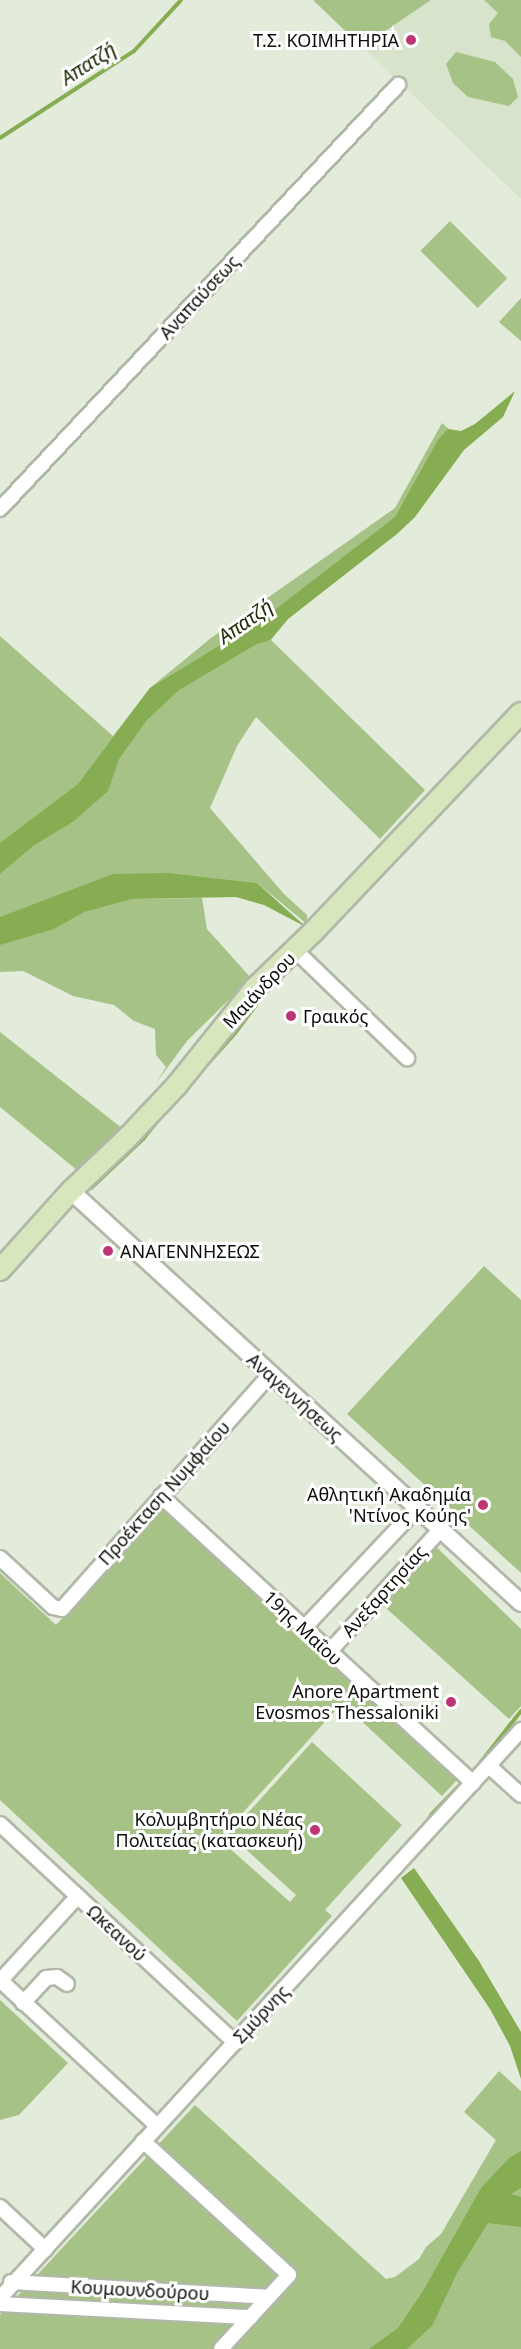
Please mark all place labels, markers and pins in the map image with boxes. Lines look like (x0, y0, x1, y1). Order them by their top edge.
place label: Τ.Σ. ΚΟΙΜΗΤΗΡΙΑ (253, 29, 399, 51)
marker: Τ.Σ. ΚΟΙΜΗΤΗΡΙΑ (404, 33, 418, 47)
place label: Γραικός (303, 1005, 368, 1027)
marker: Γραικός (284, 1009, 298, 1023)
place label: ΑΝΑΓΕΝΝΗΣΕΩΣ (120, 1240, 260, 1262)
marker: ΑΝΑΓΕΝΝΗΣΕΩΣ (101, 1244, 115, 1258)
place label: Αθλητική Ακαδημία 'Ντίνος Κούης' (307, 1484, 471, 1526)
marker: Αθλητική Ακαδημία 'Ντίνος Κούης' (476, 1498, 490, 1512)
place label: Anore Apartment Evosmos Thessaloniki (255, 1681, 439, 1724)
marker: Anore Apartment Evosmos Thessaloniki (444, 1695, 458, 1709)
place label: Κολυμβητήριο Νέας Πολιτείας (κατασκευή) (116, 1809, 303, 1852)
marker: Κολυμβητήριο Νέας Πολιτείας (κατασκευή) (308, 1823, 322, 1837)

